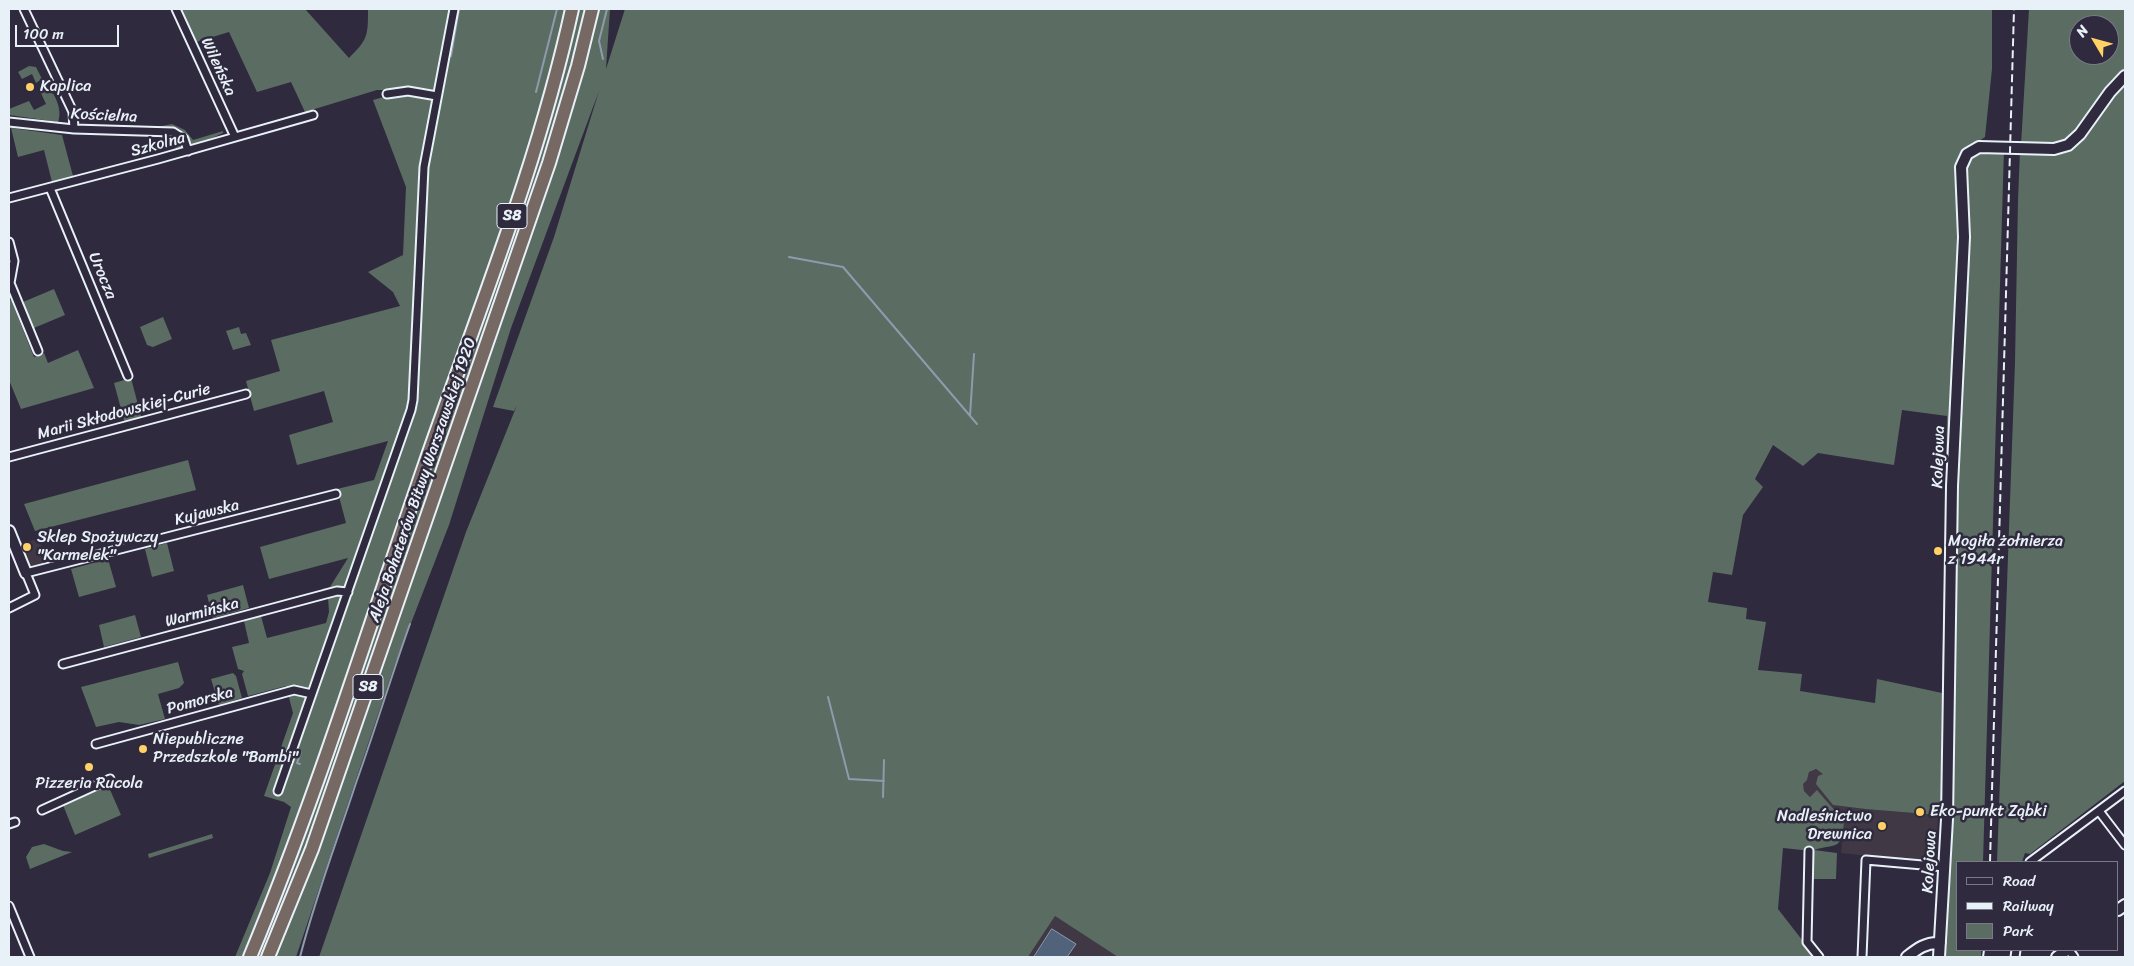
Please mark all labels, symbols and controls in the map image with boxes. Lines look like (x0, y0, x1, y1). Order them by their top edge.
scale bar (18, 15, 121, 47)
north arrow (2069, 15, 2119, 65)
text: N (2070, 20, 2095, 43)
text: 100 m (23, 21, 64, 47)
street label: Wileńska (196, 35, 240, 99)
place label: Kaplica (40, 77, 91, 97)
marker: Kaplica (24, 81, 36, 93)
street label: Kościelna (70, 105, 138, 127)
street label: Szkolna (129, 129, 187, 161)
road number: S8 (497, 204, 527, 228)
street label: Urocza (84, 250, 120, 302)
street label: Aleja Bohaterów Bitwy Warszawskiej 1920 (365, 335, 481, 625)
street label: Marii Skłodowskiej-Curie (35, 380, 213, 444)
street label: Kolejowa (1928, 425, 1950, 489)
street label: Kujawska (173, 496, 241, 530)
place label: Sklep Spożywczy "Karmelek" (37, 528, 158, 566)
place label: Mogiła żołnierza z 1944r (1948, 532, 2063, 570)
marker: Sklep Spożywczy "Karmelek" (21, 541, 33, 553)
marker: Mogiła żołnierza z 1944r (1932, 545, 1944, 557)
street label: Warmińska (163, 594, 241, 632)
road number: S8 (353, 674, 383, 700)
street label: Pomorska (165, 683, 235, 719)
place label: Niepubliczne Przedszkole "Bambi" (153, 730, 298, 768)
marker: Niepubliczne Przedszkole "Bambi" (137, 743, 149, 755)
marker: Pizzeria Rucola (83, 761, 95, 773)
place label: Pizzeria Rucola (35, 774, 143, 794)
place label: Eko-punkt Ząbki (1930, 802, 2047, 822)
marker: Eko-punkt Ząbki (1914, 806, 1926, 818)
place label: Nadleśnictwo Drewnica (1777, 807, 1872, 845)
marker: Nadleśnictwo Drewnica (1876, 820, 1888, 832)
street label: Kolejowa (1919, 830, 1941, 894)
legend (1956, 861, 2119, 951)
text: Road (2003, 868, 2035, 894)
text: Railway (2003, 893, 2054, 919)
text: Park (2003, 918, 2034, 944)

